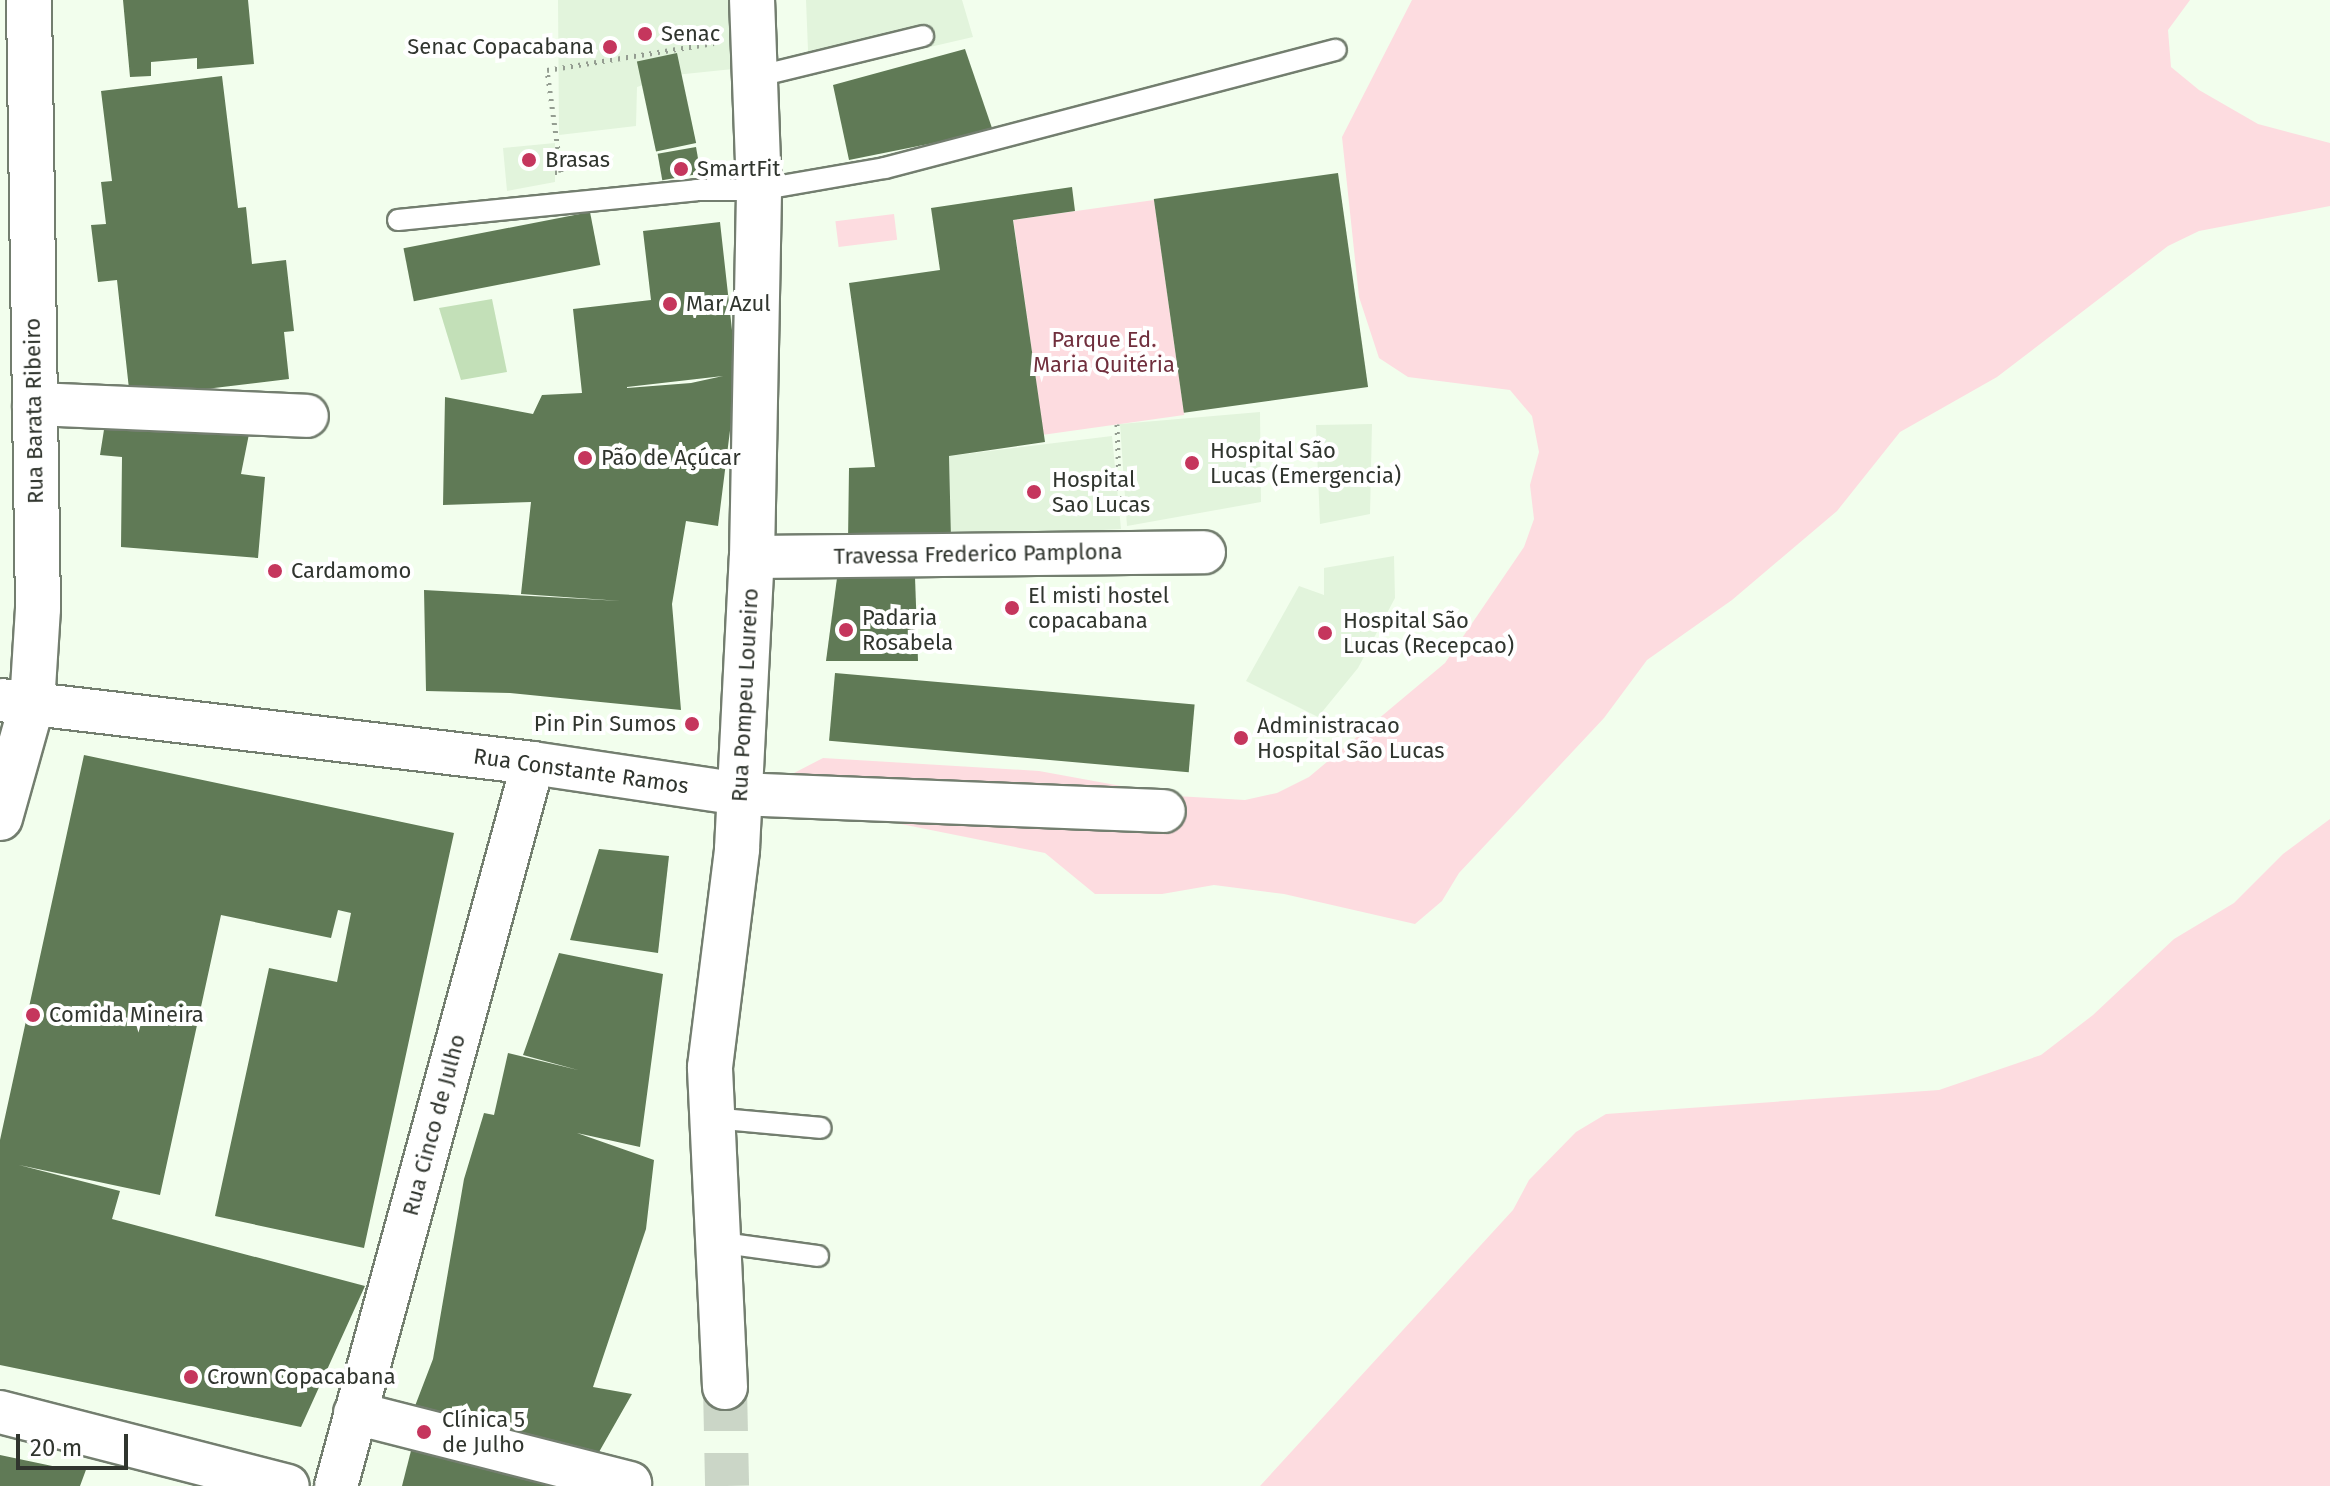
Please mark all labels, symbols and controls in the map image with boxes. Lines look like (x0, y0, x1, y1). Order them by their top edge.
place label: Senac (661, 21, 720, 47)
marker: Senac (636, 25, 654, 43)
place label: Senac Copacabana (407, 34, 594, 60)
marker: Senac Copacabana (601, 38, 619, 56)
place label: Brasas (545, 147, 610, 173)
marker: Brasas (520, 151, 538, 169)
place label: SmartFit (697, 156, 780, 182)
marker: SmartFit (672, 160, 690, 178)
place label: Mar Azul (686, 291, 771, 317)
marker: Mar Azul (661, 295, 679, 313)
street label: Rua Barata Ribeiro (19, 318, 49, 504)
park label: Parque Ed. Maria Quitéria (1033, 326, 1175, 378)
place label: Hospital São Lucas (Emergencia) (1210, 437, 1401, 488)
place label: Pão de Açúcar (601, 445, 741, 471)
marker: Pão de Açúcar (576, 449, 594, 467)
marker: Hospital São Lucas (Emergencia) (1181, 452, 1203, 474)
place label: Hospital Sao Lucas (1052, 466, 1150, 518)
marker: Hospital Sao Lucas (1023, 481, 1045, 503)
street label: Travessa Frederico Pamplona (833, 538, 1123, 570)
place label: Cardamomo (291, 558, 411, 584)
marker: Cardamomo (266, 562, 284, 580)
place label: El misti hostel copacabana (1028, 582, 1169, 634)
street label: Rua Pompeu Loureiro (726, 587, 764, 803)
marker: El misti hostel copacabana (1003, 599, 1021, 617)
place label: Padaria Rosabela (862, 604, 953, 656)
place label: Hospital São Lucas (Recepcao) (1343, 607, 1514, 658)
marker: Padaria Rosabela (837, 621, 855, 639)
marker: Hospital São Lucas (Recepcao) (1314, 622, 1336, 644)
place label: Pin Pin Sumos (534, 711, 676, 737)
place label: Administracao Hospital São Lucas (1257, 712, 1445, 764)
marker: Pin Pin Sumos (683, 715, 701, 733)
marker: Administracao Hospital São Lucas (1232, 729, 1250, 747)
street label: Rua Constante Ramos (472, 743, 690, 799)
place label: Comida Mineira (49, 1002, 204, 1028)
marker: Comida Mineira (24, 1006, 42, 1024)
street label: Rua Cinco de Julho (397, 1031, 471, 1219)
place label: Crown Copacabana (207, 1364, 396, 1390)
marker: Crown Copacabana (182, 1368, 200, 1386)
place label: Clínica 5 de Julho (442, 1406, 525, 1458)
scale bar (20, 1418, 132, 1468)
marker: Clínica 5 de Julho (413, 1421, 435, 1443)
text: 20 m (30, 1434, 82, 1462)

